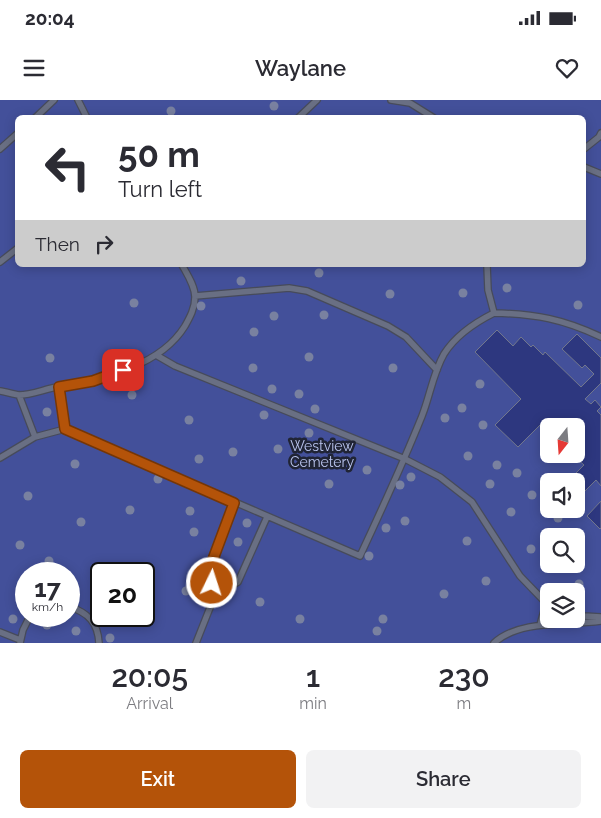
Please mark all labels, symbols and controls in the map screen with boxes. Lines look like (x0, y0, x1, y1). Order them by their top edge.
text: 20:04 (25, 7, 75, 29)
icon: menu (20, 54, 48, 82)
icon: heart (553, 54, 581, 82)
text: Waylane (255, 55, 346, 81)
text: 50 m (118, 134, 200, 175)
icon: left (35, 135, 100, 200)
text: Turn left (118, 176, 202, 202)
icon: right (90, 230, 118, 258)
text: Then (35, 233, 80, 255)
pin (102, 349, 144, 391)
icon: arrive (109, 356, 137, 384)
north arrow (540, 418, 585, 462)
map controls (540, 418, 585, 628)
park label: Westview Cemetery (290, 438, 354, 470)
button: sound (540, 473, 585, 518)
button: search (540, 528, 585, 573)
position arrow (185, 556, 237, 608)
speed limit sign: 20 (90, 562, 155, 627)
text: 17 (34, 573, 61, 603)
button: layers (540, 583, 585, 628)
text: km/h (32, 600, 63, 614)
text: 20:05 (111, 659, 188, 694)
text: 1 (306, 659, 320, 694)
text: 230 (438, 659, 490, 694)
text: Arrival (126, 694, 173, 713)
text: min (299, 694, 327, 713)
text: m (457, 694, 471, 713)
button: Exit (20, 750, 296, 808)
button: Share (306, 750, 581, 808)

